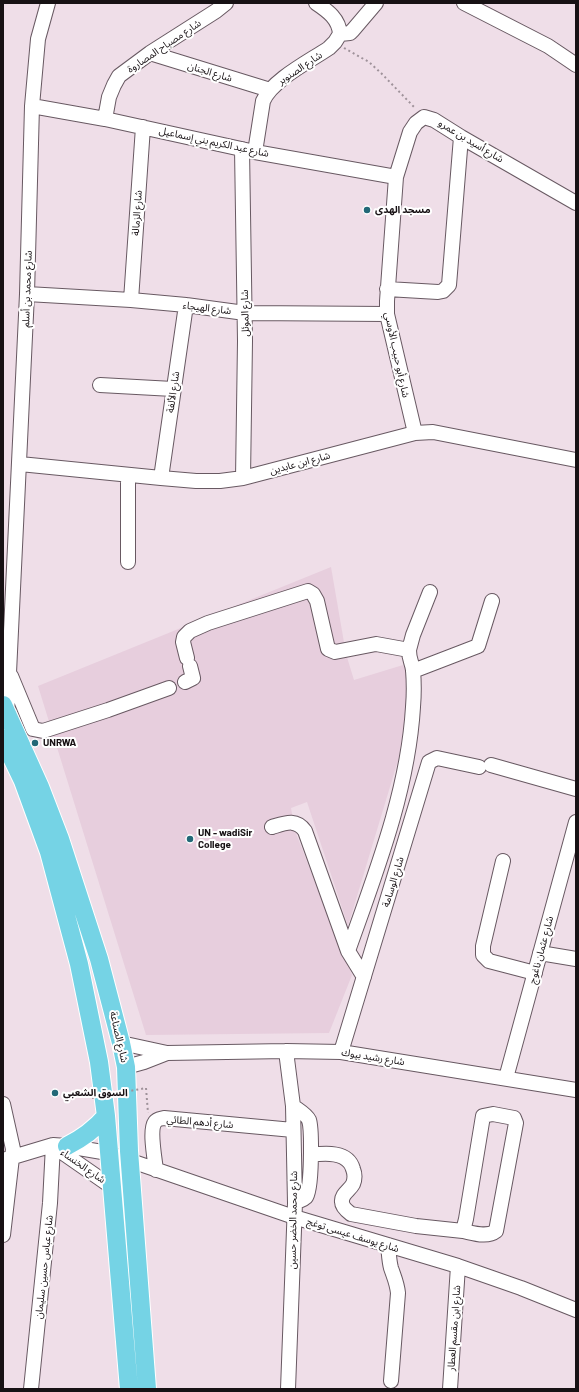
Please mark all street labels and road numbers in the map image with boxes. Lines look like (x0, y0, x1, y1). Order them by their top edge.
street label: شارع مصباح المصاروة (125, 17, 203, 75)
street label: شارع الصنوبر (276, 49, 324, 87)
street label: شارع الجنان (186, 60, 234, 84)
street label: شارع أسيد بن عمرو (436, 117, 506, 165)
street label: شارع عبد الكريم بني إسماعيل (158, 124, 270, 160)
street label: شارع الزمالة (129, 190, 145, 236)
street label: شارع محمد بن أسلم (20, 250, 34, 328)
street label: شارع الموئل (239, 289, 251, 337)
street label: شارع الهيجاء (182, 299, 232, 317)
street label: شارع أبو حبيب الأوسي (382, 311, 412, 399)
street label: شارع الألفة (164, 370, 182, 414)
street label: شارع ابن عابدين (268, 449, 332, 477)
street label: شارع الوسامة (380, 855, 406, 909)
street label: شارع عثمان ناغوج (526, 915, 556, 985)
street label: شارع الصناعة (107, 1010, 131, 1064)
street label: شارع رشيد بيوك (341, 1046, 405, 1068)
street label: شارع أدهم الطائي (166, 1113, 234, 1131)
street label: شارع الخنساء (58, 1146, 108, 1186)
street label: شارع محمد الخضر حسين (286, 1171, 300, 1269)
street label: شارع عباس حسين سليمان (33, 1214, 55, 1320)
street label: شارع يوسف عيسى توغج (305, 1215, 401, 1255)
street label: شارع ابن مقسم العطار (445, 1285, 463, 1371)

